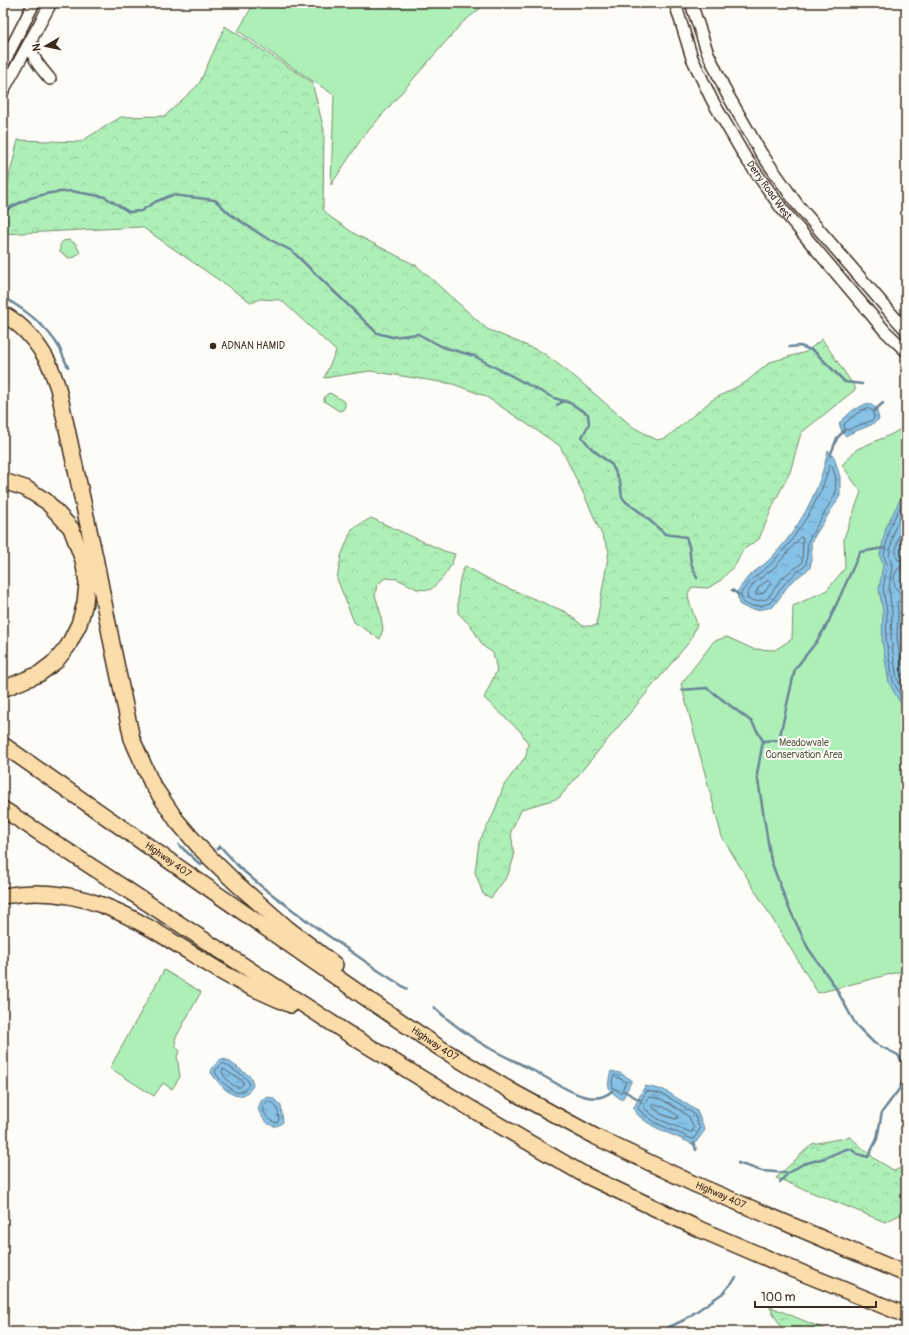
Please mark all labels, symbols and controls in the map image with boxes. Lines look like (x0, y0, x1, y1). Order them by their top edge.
north arrow (26, 26, 66, 66)
text: N (30, 42, 44, 52)
street label: Derry Road West (744, 159, 795, 223)
place label: ADNAN HAMID (221, 340, 285, 352)
marker: ADNAN HAMID (208, 341, 218, 351)
park label: Meadowvale Conservation Area (765, 737, 843, 761)
street label: Highway 407 (142, 840, 194, 881)
street label: Highway 407 (409, 1024, 461, 1064)
street label: Highway 407 (694, 1179, 748, 1211)
scale bar (755, 1283, 876, 1309)
text: 100 m (761, 1290, 796, 1305)

